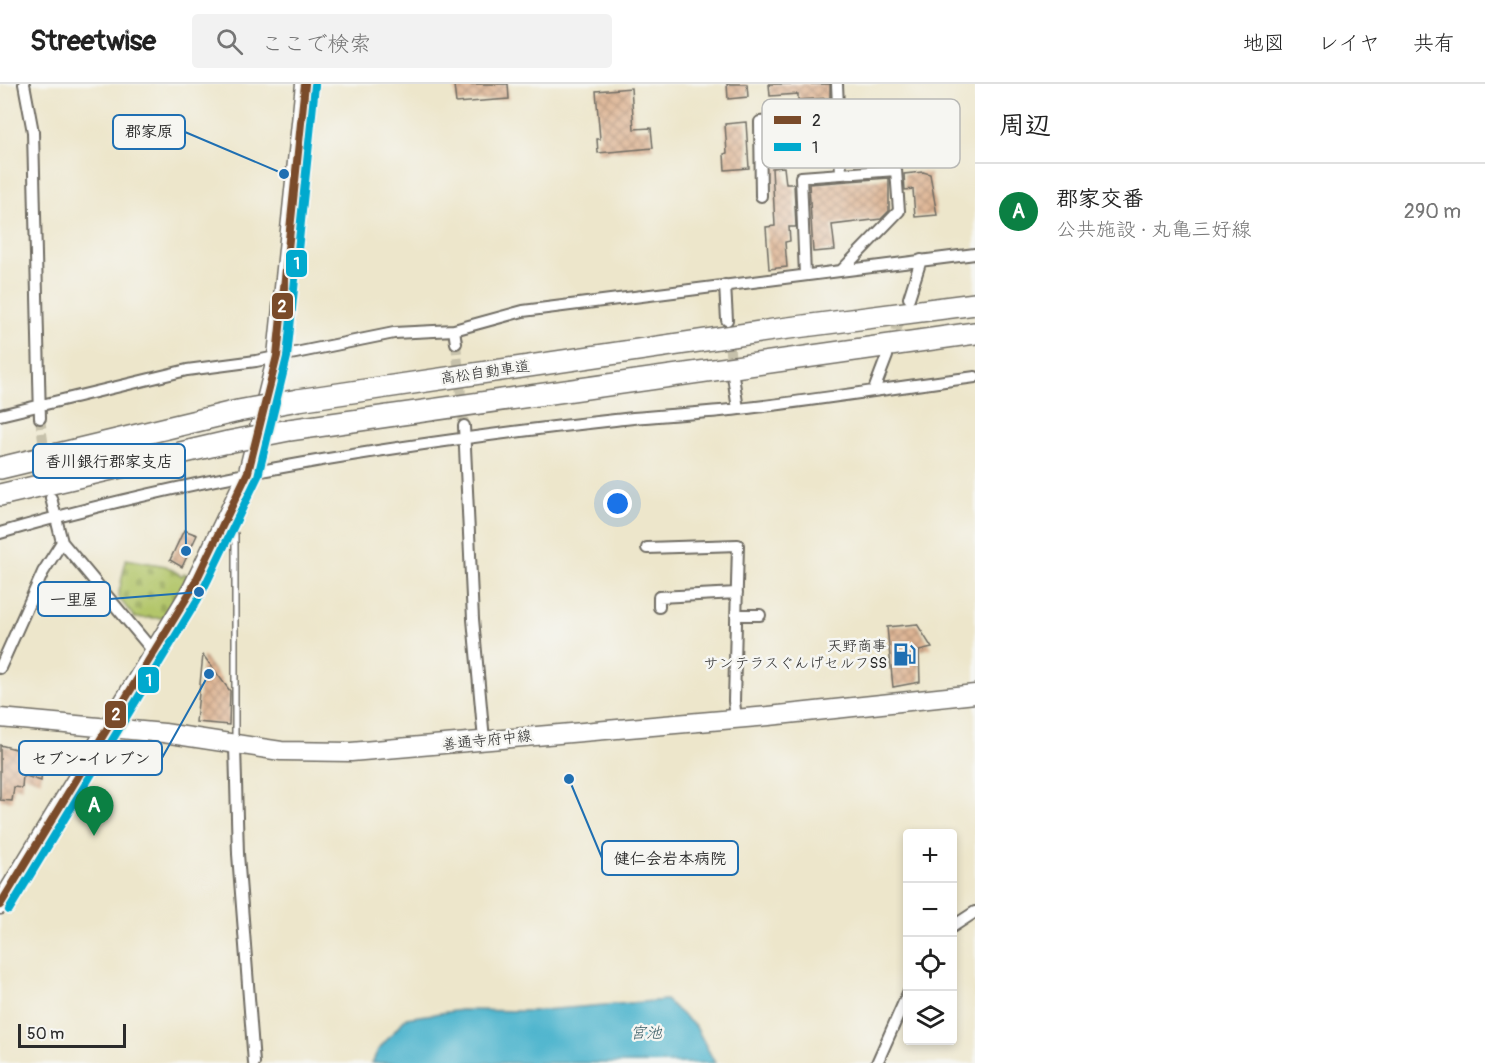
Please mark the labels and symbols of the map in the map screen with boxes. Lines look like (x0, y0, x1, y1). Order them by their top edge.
legend (762, 99, 960, 168)
text: 2 (812, 111, 821, 131)
callout: 郡家原 (113, 115, 185, 149)
text: 郡家原 (125, 122, 173, 142)
text: 1 (812, 138, 818, 158)
line badge: 1 (285, 249, 308, 278)
text: 1 (294, 254, 300, 274)
line badge: 2 (271, 292, 294, 320)
text: 2 (278, 297, 287, 317)
street label: 高松自動車道 (439, 357, 531, 388)
callout: 香川銀行郡家支店 (33, 444, 185, 478)
text: 香川銀行郡家支店 (45, 452, 173, 472)
your location (603, 489, 632, 518)
callout: 一里屋 (38, 582, 110, 616)
text: 一里屋 (50, 590, 98, 610)
place label: 天野商事 サンテラスぐんげセルフSS (704, 637, 887, 673)
fuel station icon: 天野商事 サンテラスぐんげセルフSS (892, 642, 918, 668)
line badge: 1 (137, 666, 160, 694)
text: 1 (146, 671, 152, 691)
line badge: 2 (104, 700, 127, 729)
text: 2 (112, 705, 121, 725)
street label: 善通寺府中線 (441, 726, 533, 755)
callout: セブン-イレブン (19, 741, 162, 775)
text: セブン-イレブン (32, 749, 150, 769)
pin: A (74, 786, 113, 836)
callout: 健仁会岩本病院 (602, 841, 738, 875)
text: 健仁会岩本病院 (614, 849, 726, 869)
scale bar (18, 1021, 126, 1048)
water label: 宮池 (630, 1023, 663, 1043)

